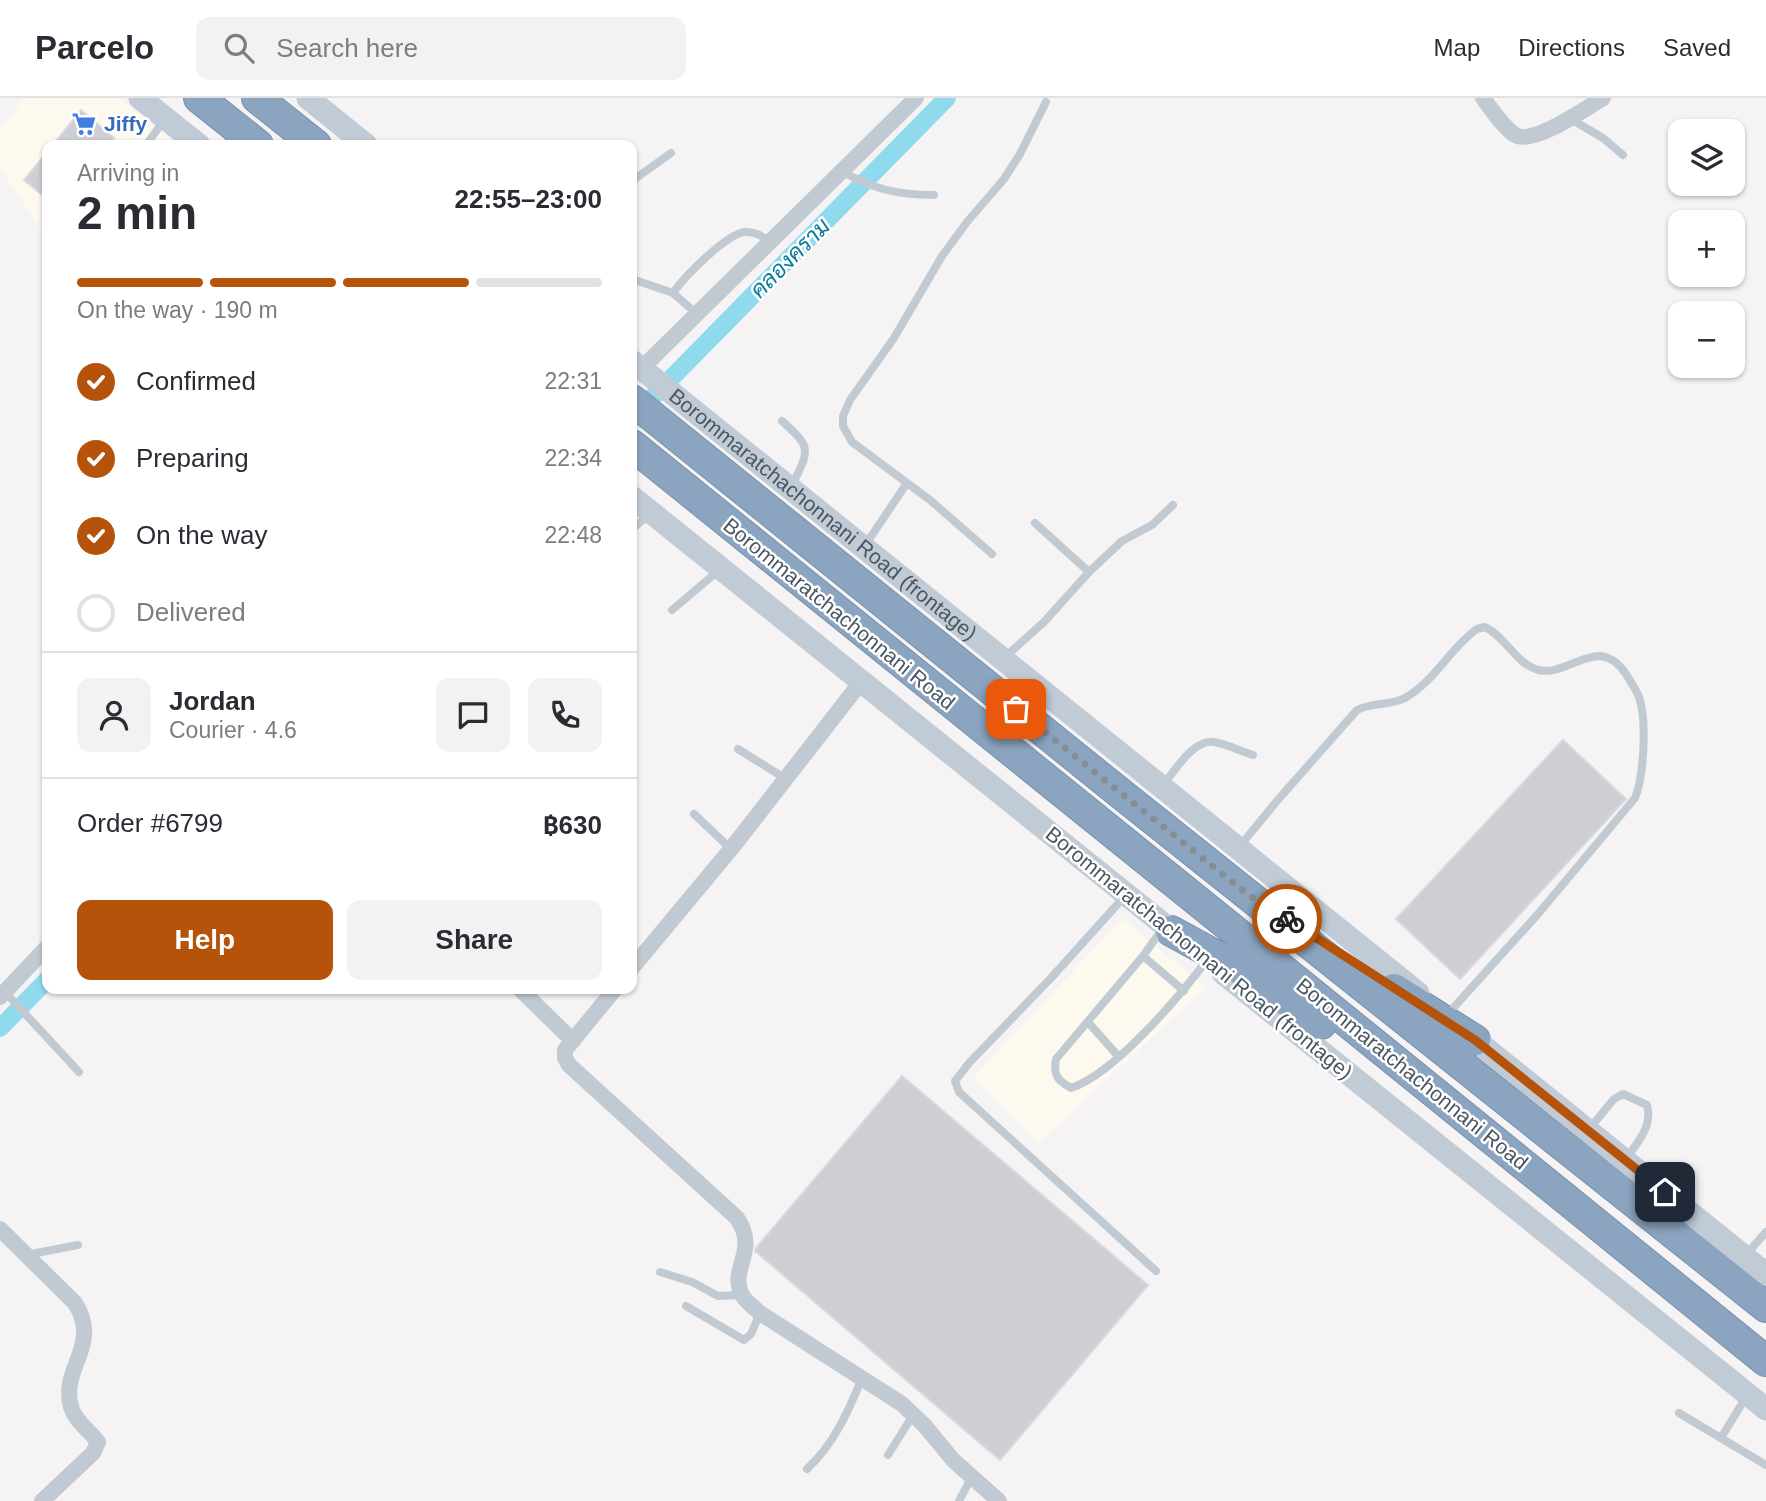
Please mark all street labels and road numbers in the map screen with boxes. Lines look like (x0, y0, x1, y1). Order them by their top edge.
street label: Borommaratchachonnani Road (frontage) (664, 382, 982, 646)
street label: Borommaratchachonnani Road (718, 513, 960, 715)
street label: Borommaratchachonnani Road (frontage) (1041, 822, 1357, 1083)
street label: Borommaratchachonnani Road (1292, 973, 1532, 1174)

